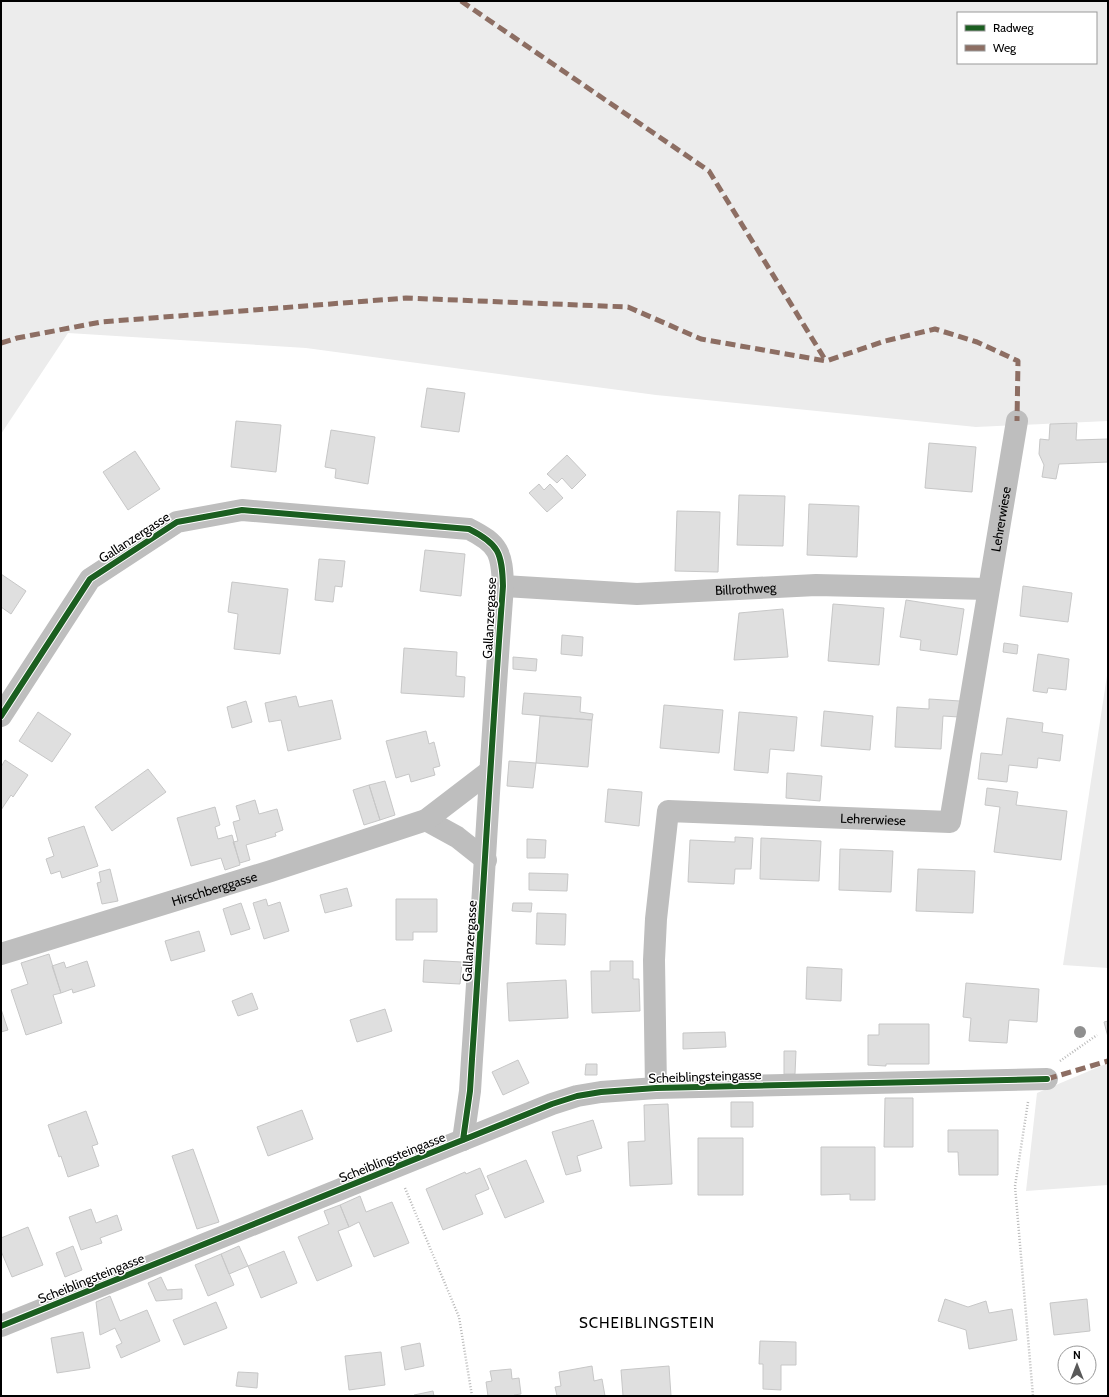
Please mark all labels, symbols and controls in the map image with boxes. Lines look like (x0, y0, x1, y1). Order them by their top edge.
legend (957, 12, 1097, 64)
text: Radweg (993, 20, 1034, 35)
text: Weg (993, 40, 1017, 55)
street label: Lehrerwiese (987, 485, 1014, 553)
street label: Gallanzergasse (95, 508, 173, 566)
street label: Gallanzergasse (479, 577, 499, 659)
street label: Billrothweg (715, 579, 777, 598)
street label: Lehrerwiese (840, 810, 907, 828)
street label: Hirschberggasse (169, 868, 259, 909)
street label: Gallanzergasse (458, 899, 480, 982)
street label: Scheiblingsteingasse (648, 1066, 762, 1086)
street label: Scheiblingsteingasse (336, 1128, 448, 1186)
street label: Scheiblingsteingasse (35, 1249, 147, 1307)
district label: SCHEIBLINGSTEIN (579, 1314, 715, 1332)
north arrow (1057, 1345, 1097, 1385)
text: N (1073, 1348, 1081, 1362)

